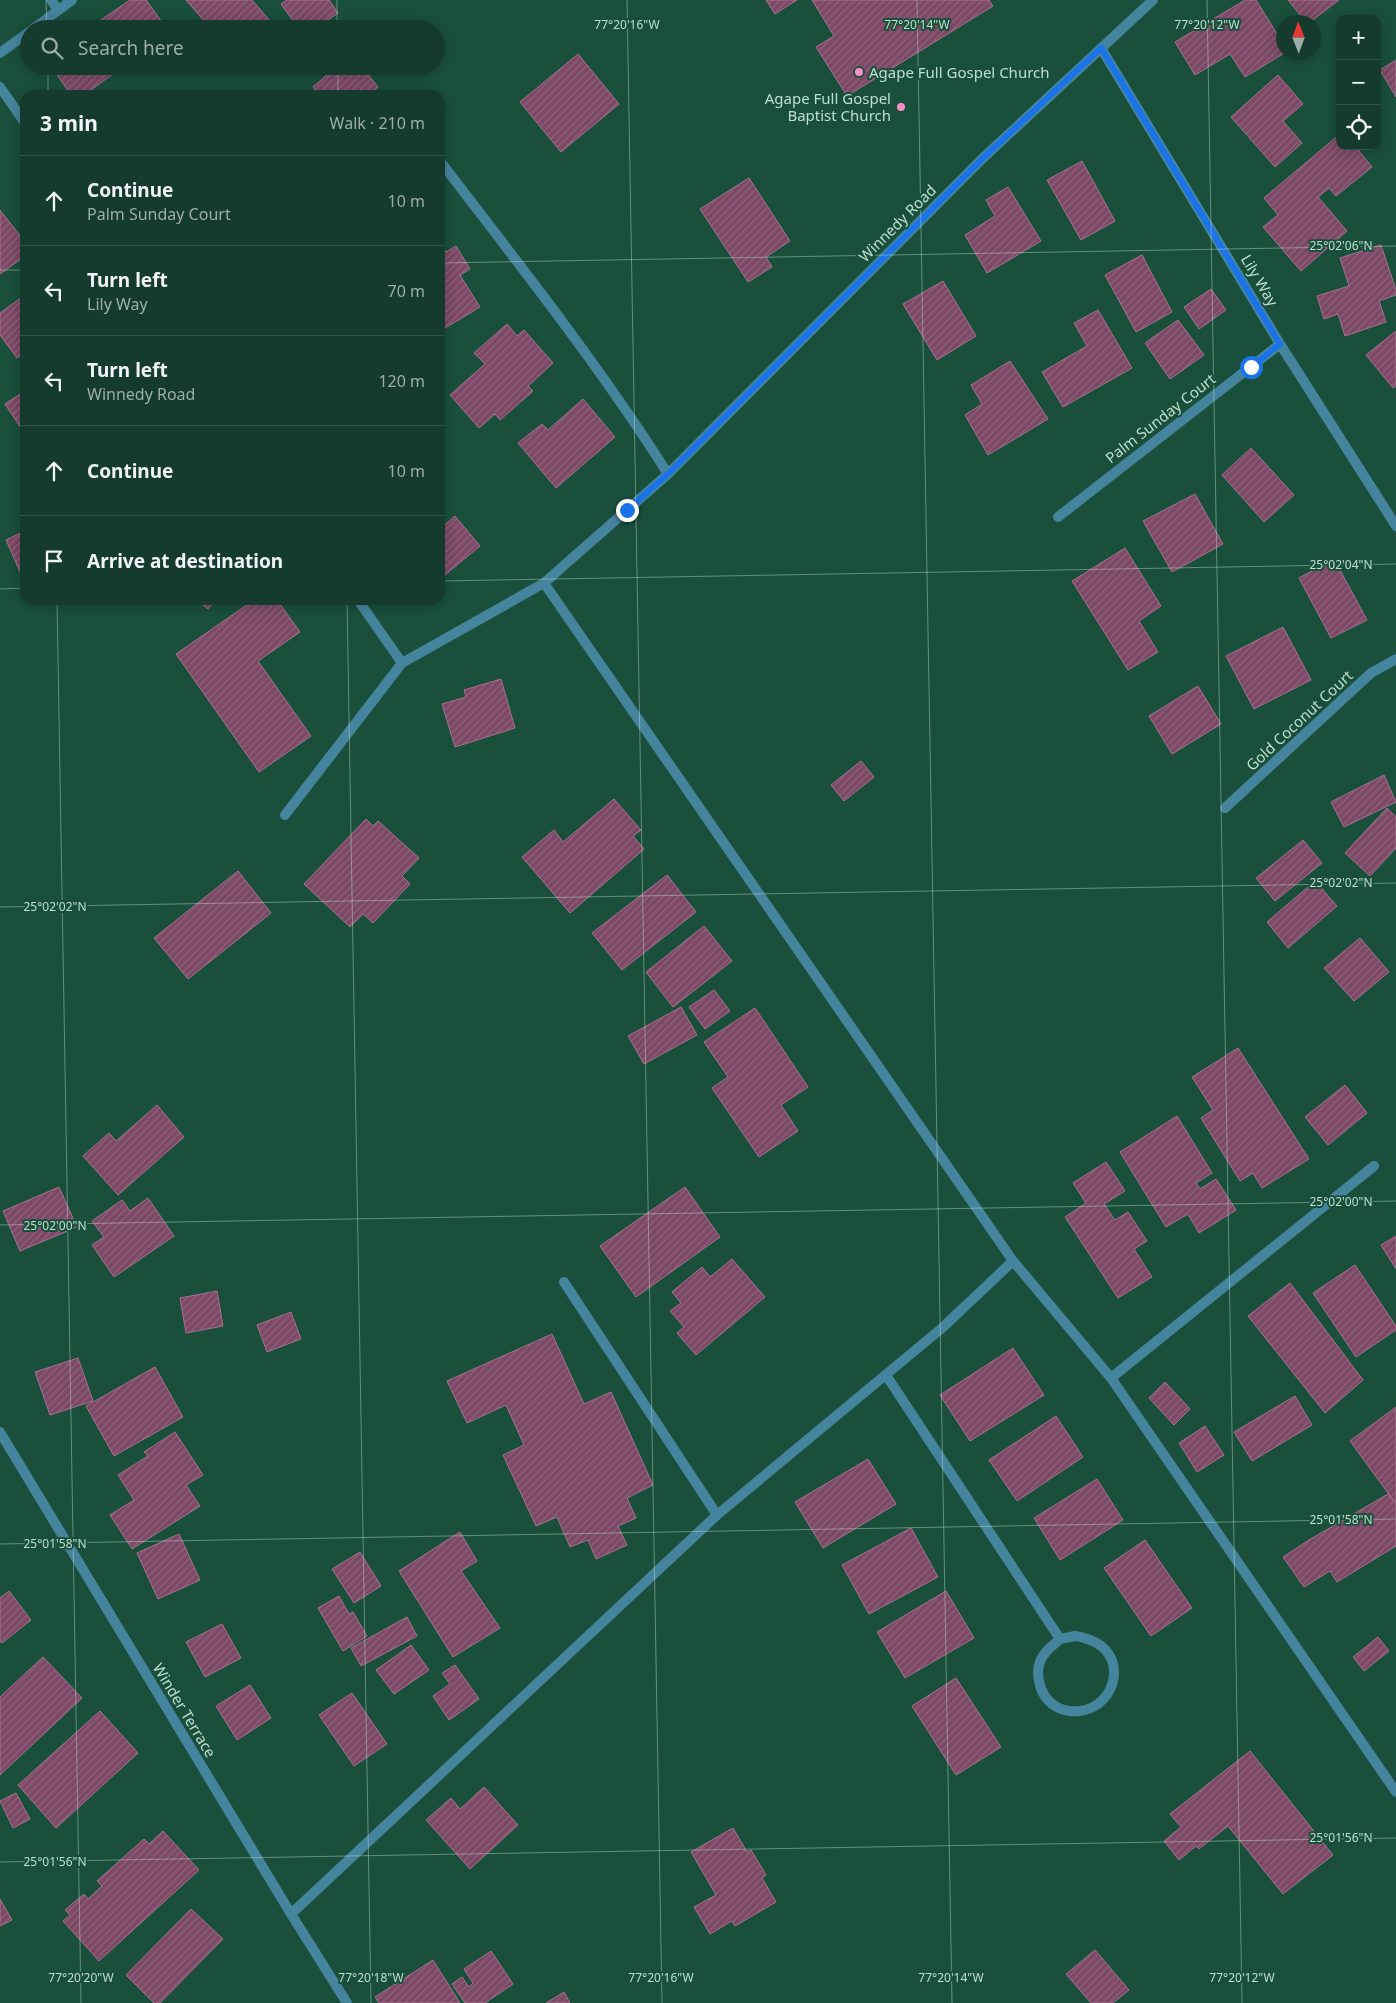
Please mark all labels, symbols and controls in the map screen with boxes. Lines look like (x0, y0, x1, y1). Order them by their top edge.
north arrow (1276, 15, 1321, 60)
map controls (1336, 15, 1381, 150)
button: + (1336, 15, 1381, 60)
text: 77°20'16"W (594, 16, 660, 33)
text: 77°20'14"W (884, 16, 950, 33)
text: 77°20'12"W (1174, 16, 1240, 33)
search box (20, 20, 445, 75)
icon: search (38, 34, 66, 62)
text: Search here (78, 35, 184, 61)
button: − (1336, 60, 1381, 105)
place label: Agape Full Gospel Church (869, 62, 1050, 82)
marker: Agape Full Gospel Church (853, 66, 865, 78)
place label: Agape Full Gospel Baptist Church (765, 88, 891, 125)
marker: Agape Full Gospel Baptist Church (895, 101, 907, 113)
button: locate (1336, 105, 1381, 150)
text: 3 min (40, 109, 98, 137)
text: Walk · 210 m (330, 112, 425, 134)
text: Continue (87, 177, 173, 203)
street label: Winnedy Road (854, 180, 940, 266)
icon: ahead (40, 187, 68, 215)
text: 10 m (388, 190, 425, 212)
text: Palm Sunday Court (87, 203, 231, 225)
text: 25°02'06"N (1309, 237, 1373, 254)
street label: Lily Way (1237, 250, 1283, 310)
text: Turn left (87, 267, 168, 293)
icon: left (40, 277, 68, 305)
text: 70 m (388, 280, 425, 302)
text: Lily Way (87, 293, 148, 315)
route start (1240, 356, 1263, 379)
text: Turn left (87, 357, 168, 383)
icon: left (40, 367, 68, 395)
street label: Palm Sunday Court (1101, 368, 1220, 467)
text: 120 m (378, 370, 425, 392)
text: Winnedy Road (87, 383, 195, 405)
icon: ahead (40, 457, 68, 485)
text: Continue (87, 458, 173, 484)
text: 10 m (388, 460, 425, 482)
route end (616, 499, 639, 522)
icon: arrive (40, 547, 68, 575)
text: Arrive at destination (87, 548, 283, 574)
text: 25°02'04"N (1309, 556, 1373, 573)
street label: Gold Coconut Court (1241, 665, 1357, 775)
text: 25°02'02"N (1309, 874, 1373, 891)
text: 25°02'02"N (23, 898, 87, 915)
text: 25°02'00"N (1309, 1193, 1373, 1210)
text: 25°02'00"N (23, 1217, 87, 1234)
text: 25°01'58"N (1309, 1511, 1373, 1528)
text: 25°01'58"N (23, 1535, 87, 1552)
street label: Winder Terrace (149, 1659, 221, 1761)
text: 25°01'56"N (1309, 1829, 1373, 1846)
text: 25°01'56"N (23, 1853, 87, 1870)
text: 77°20'20"W (48, 1969, 114, 1986)
text: 77°20'18"W (338, 1969, 404, 1986)
text: 77°20'16"W (628, 1969, 694, 1986)
text: 77°20'14"W (918, 1969, 984, 1986)
text: 77°20'12"W (1209, 1969, 1275, 1986)

